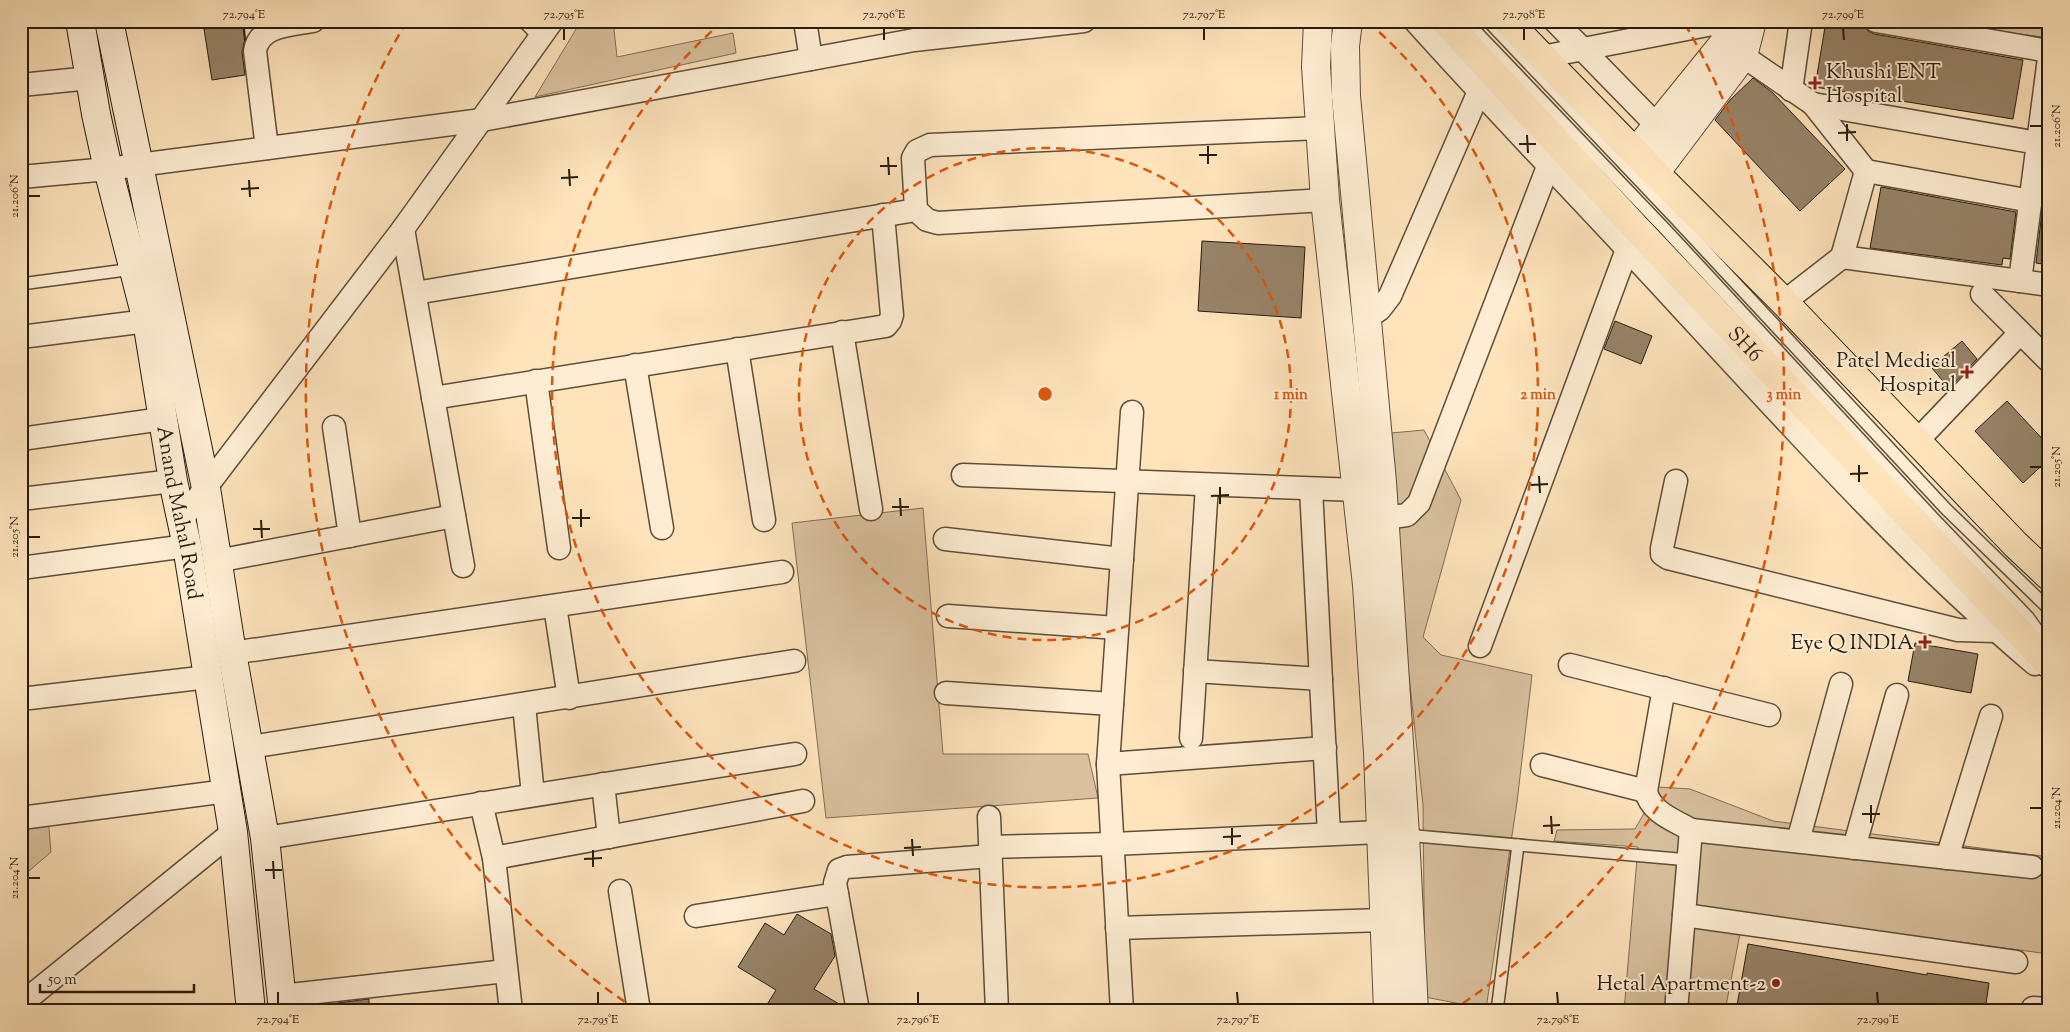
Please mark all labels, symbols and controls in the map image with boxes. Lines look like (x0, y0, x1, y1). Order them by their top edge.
text: 72.794°E (223, 6, 266, 24)
text: 72.795°E (544, 6, 585, 24)
text: 72.796°E (863, 6, 906, 24)
text: 72.797°E (1183, 6, 1226, 24)
text: 72.798°E (1503, 6, 1546, 24)
text: 72.799°E (1822, 6, 1865, 24)
place label: Khushi ENT Hospital (1826, 58, 1941, 112)
marker: Khushi ENT Hospital (1808, 76, 1822, 90)
text: 21.206°N (2048, 104, 2066, 148)
text: 21.206°N (6, 174, 24, 218)
street label: SH6 (1720, 320, 1769, 370)
place label: Patel Medical Hospital (1836, 347, 1956, 401)
marker: Patel Medical Hospital (1960, 365, 1974, 379)
centre of rings (1036, 385, 1054, 403)
text: 1 min (1274, 385, 1308, 406)
text: 2 min (1520, 385, 1556, 406)
text: 3 min (1767, 385, 1802, 406)
street label: Anand Mahal Road (147, 424, 208, 602)
text: 21.205°N (2048, 446, 2066, 488)
text: 21.205°N (6, 516, 24, 558)
place label: Eye Q INDIA (1791, 629, 1914, 659)
marker: Eye Q INDIA (1918, 635, 1932, 649)
text: 21.204°N (2048, 786, 2066, 829)
text: 21.204°N (6, 856, 24, 899)
scale bar (40, 962, 194, 994)
text: 50 m (47, 970, 77, 991)
place label: Hetal Apartment-2 (1596, 970, 1766, 1000)
marker: Hetal Apartment-2 (1770, 977, 1782, 989)
text: 72.794°E (257, 1011, 300, 1029)
text: 72.795°E (578, 1011, 619, 1029)
text: 72.796°E (897, 1011, 940, 1029)
text: 72.797°E (1217, 1011, 1260, 1029)
text: 72.798°E (1537, 1011, 1580, 1029)
text: 72.799°E (1857, 1011, 1900, 1029)

